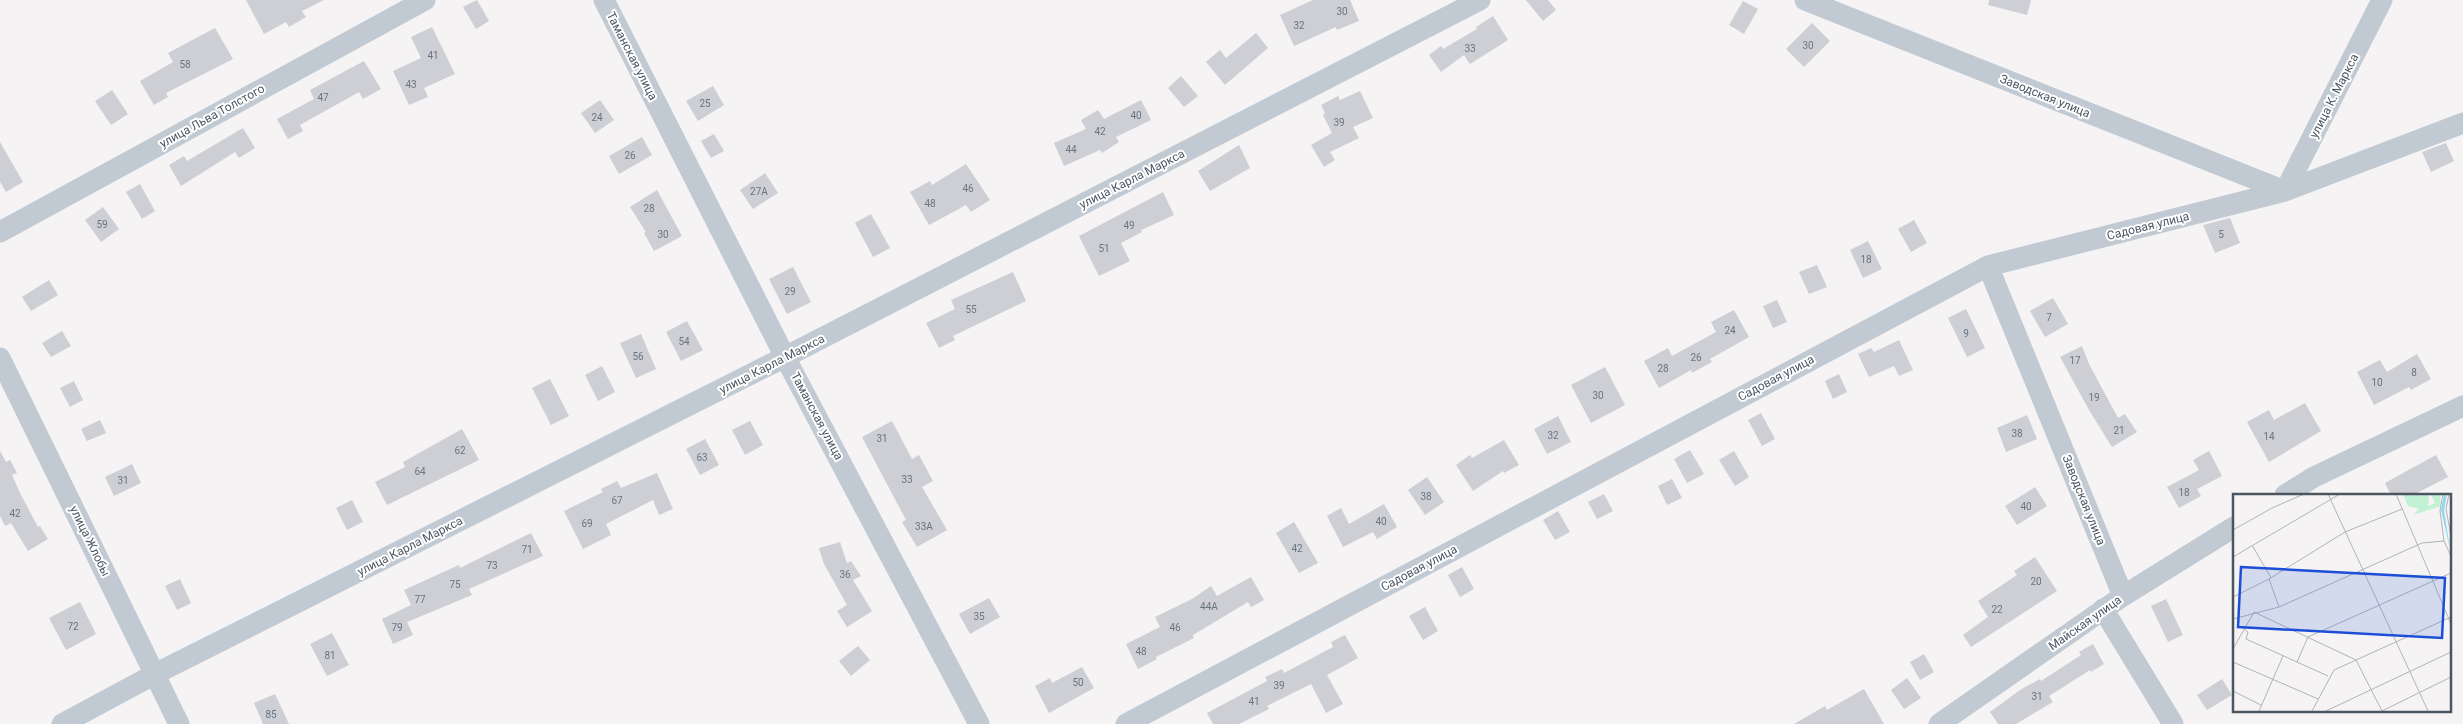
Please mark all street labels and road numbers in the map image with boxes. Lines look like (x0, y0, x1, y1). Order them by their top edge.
street label: Таманская улица (604, 10, 660, 102)
street label: улица К. Маркса (2307, 52, 2361, 140)
street label: Заводская улица (1998, 72, 2092, 120)
street label: улица Льва Толстого (157, 81, 267, 151)
street label: улица Карла Маркса (1077, 146, 1187, 212)
street label: Садовая улица (2105, 209, 2191, 243)
street label: улица Карла Маркса (717, 331, 827, 397)
street label: Садовая улица (1735, 352, 1817, 404)
street label: Таманская улица (788, 370, 846, 462)
street label: Заводская улица (2060, 453, 2108, 547)
street label: улица Жлобы (67, 503, 113, 579)
street label: улица Карла Маркса (355, 513, 465, 579)
street label: Садовая улица (1378, 542, 1460, 594)
street label: Майская улица (2046, 593, 2124, 653)

